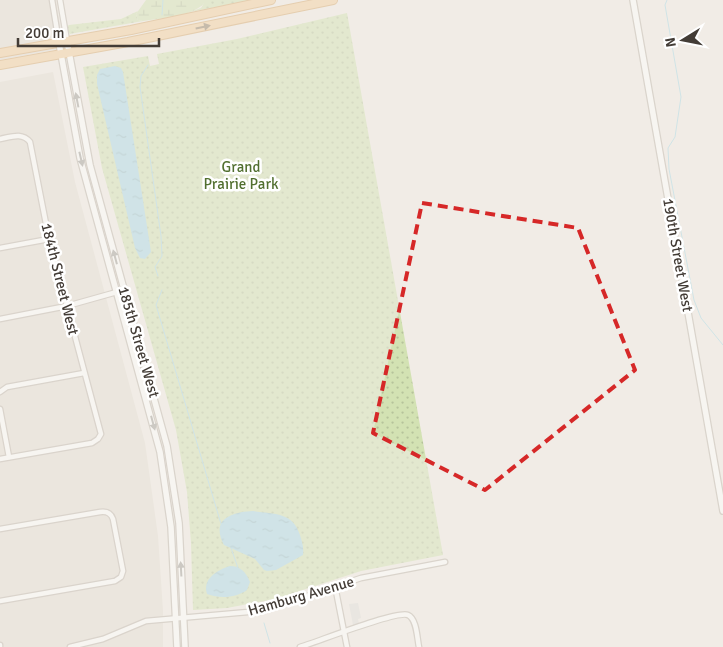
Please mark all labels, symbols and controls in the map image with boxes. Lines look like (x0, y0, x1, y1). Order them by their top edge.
scale bar (18, 15, 159, 47)
north arrow (658, 15, 708, 65)
one-way arrow (195, 23, 210, 31)
text: 200 m (25, 24, 65, 42)
text: N (661, 36, 680, 48)
one-way arrow (73, 92, 81, 107)
one-way arrow (77, 152, 85, 167)
park label: Grand Prairie Park (204, 158, 279, 193)
street label: 190th Street West (659, 197, 697, 313)
street label: 184th Street West (37, 221, 83, 337)
one-way arrow (111, 250, 119, 265)
street label: 185th Street West (115, 284, 163, 400)
one-way arrow (149, 416, 157, 431)
one-way arrow (177, 561, 185, 577)
street label: Hamburg Avenue (246, 572, 356, 620)

